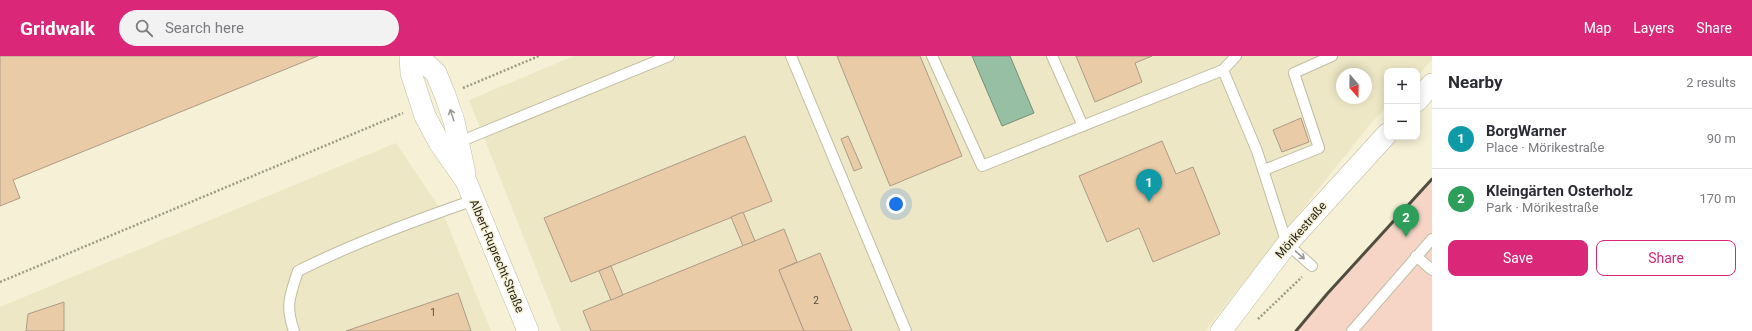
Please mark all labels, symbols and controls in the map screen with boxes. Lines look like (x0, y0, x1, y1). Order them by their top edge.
search box (119, 10, 399, 46)
text: Gridwalk (20, 17, 95, 40)
icon: search (133, 17, 155, 39)
text: Search here (165, 19, 244, 37)
text: Map (1584, 20, 1611, 36)
text: Layers (1633, 20, 1674, 36)
text: Share (1696, 20, 1732, 36)
north arrow (1336, 68, 1372, 104)
map controls (1384, 68, 1420, 140)
button: + (1384, 68, 1420, 104)
text: Nearby (1448, 72, 1503, 92)
text: 2 results (1686, 75, 1736, 90)
button: − (1384, 104, 1420, 140)
one-way arrow (448, 109, 455, 122)
text: BorgWarner (1486, 122, 1566, 140)
text: 1 (1457, 131, 1465, 146)
text: 90 m (1707, 131, 1736, 146)
text: Place · Mörikestraße (1486, 140, 1604, 155)
pin: 1 (1136, 169, 1162, 202)
text: Kleingärten Osterholz (1486, 182, 1633, 200)
text: 2 (1457, 191, 1465, 206)
text: 170 m (1699, 191, 1736, 206)
your location (886, 194, 906, 214)
street label: Albert-Ruprecht-Straße (467, 197, 527, 315)
street label: Mörikestraße (1273, 199, 1329, 261)
text: Park · Mörikestraße (1486, 200, 1599, 215)
pin: 2 (1393, 204, 1419, 237)
button: Save (1448, 240, 1588, 276)
button: Share (1596, 240, 1736, 276)
one-way arrow (1294, 250, 1304, 259)
house number: 2 (813, 295, 819, 306)
house number: 1 (430, 307, 436, 318)

